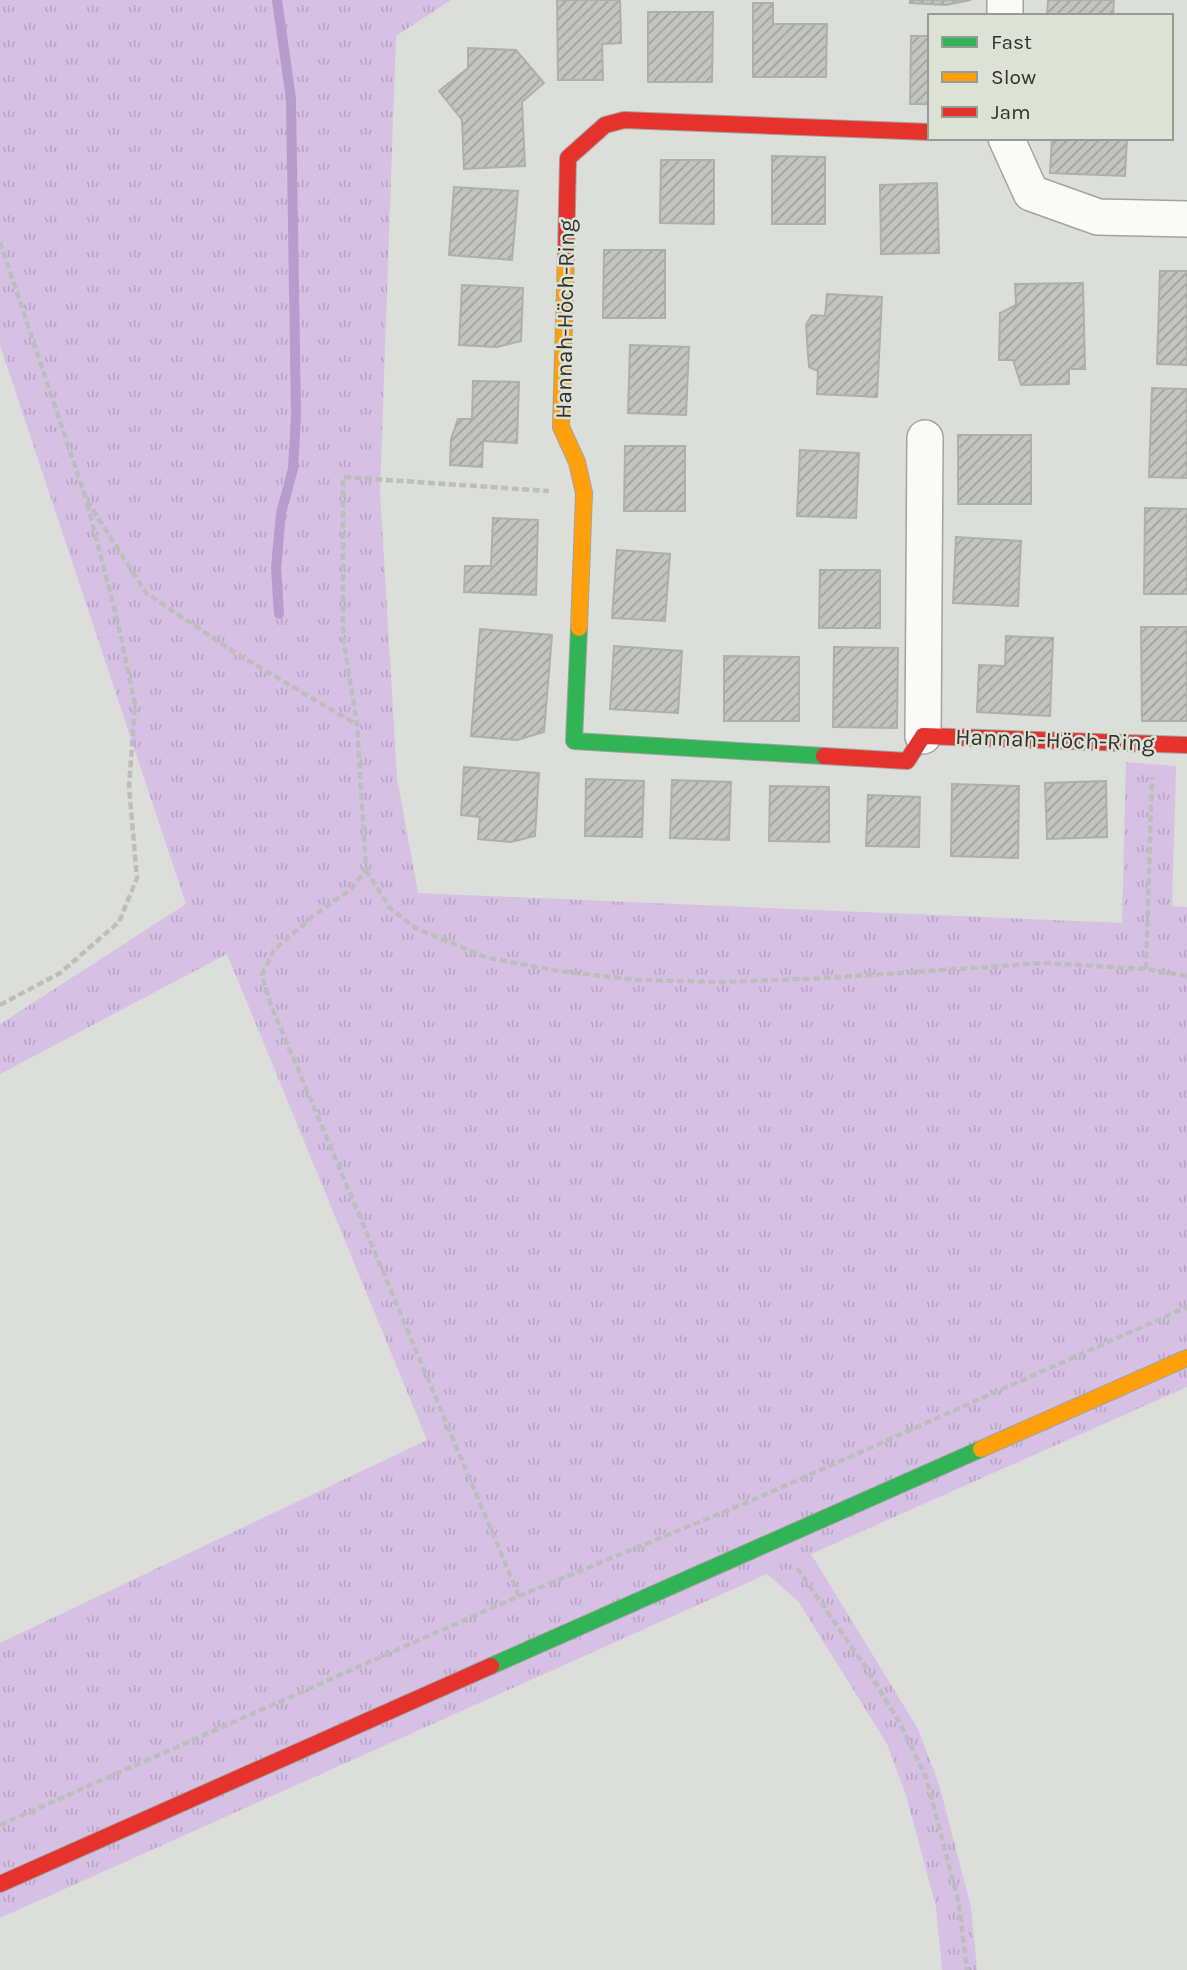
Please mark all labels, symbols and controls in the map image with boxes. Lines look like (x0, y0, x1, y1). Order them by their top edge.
legend (928, 14, 1173, 140)
text: Fast (991, 30, 1032, 54)
text: Slow (991, 65, 1036, 89)
text: Jam (991, 100, 1031, 124)
street label: Hannah-Höch-Ring (550, 219, 580, 419)
street label: Hannah-Höch-Ring (955, 723, 1155, 757)

